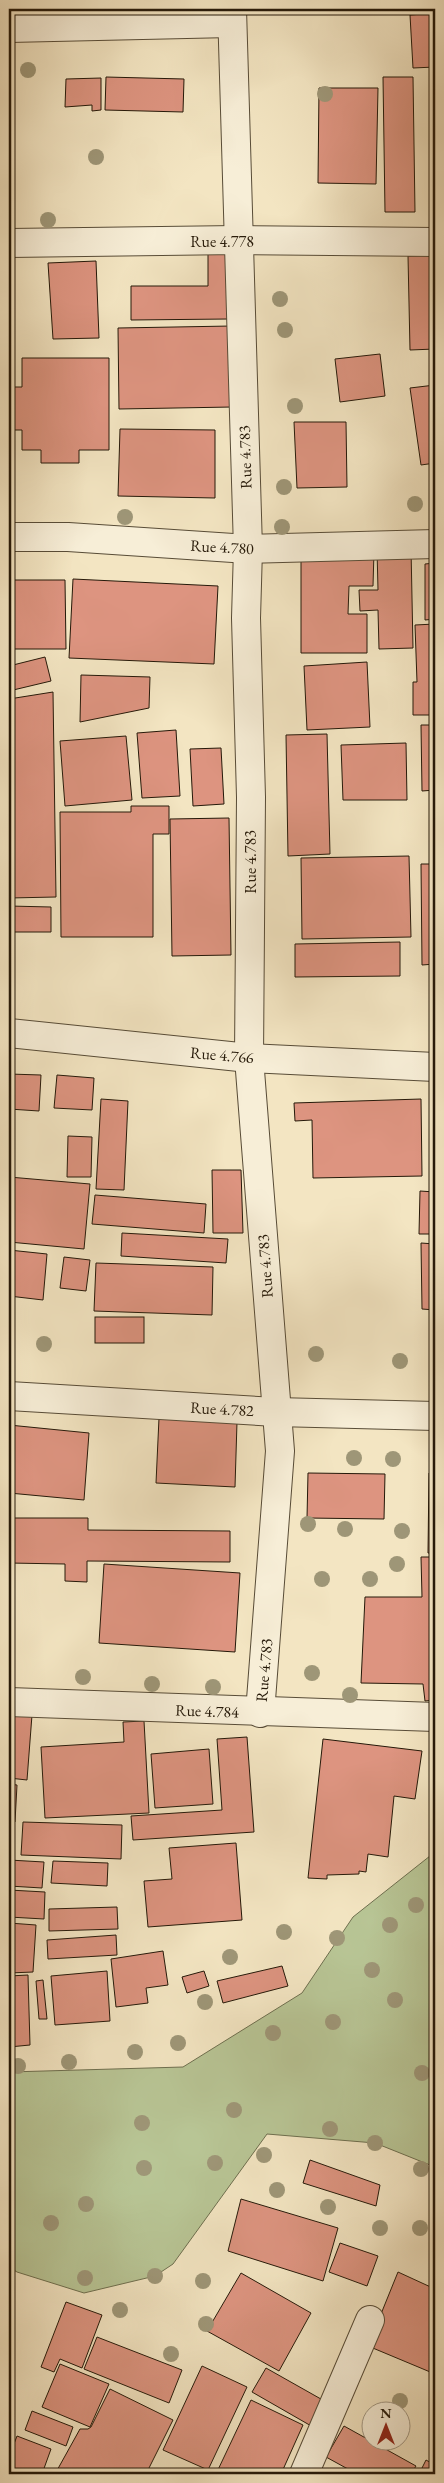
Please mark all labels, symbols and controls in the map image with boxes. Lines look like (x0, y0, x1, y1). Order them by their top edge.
street label: Rue 4.778 (190, 231, 254, 252)
street label: Rue 4.783 (233, 424, 257, 489)
street label: Rue 4.780 (190, 535, 255, 559)
street label: Rue 4.783 (240, 830, 261, 894)
street label: Rue 4.766 (189, 1042, 255, 1068)
street label: Rue 4.783 (252, 1233, 278, 1298)
street label: Rue 4.782 (190, 1397, 255, 1421)
street label: Rue 4.783 (251, 1637, 277, 1703)
street label: Rue 4.784 (175, 1699, 240, 1723)
north arrow (362, 2400, 412, 2450)
text: N (380, 2404, 392, 2422)

